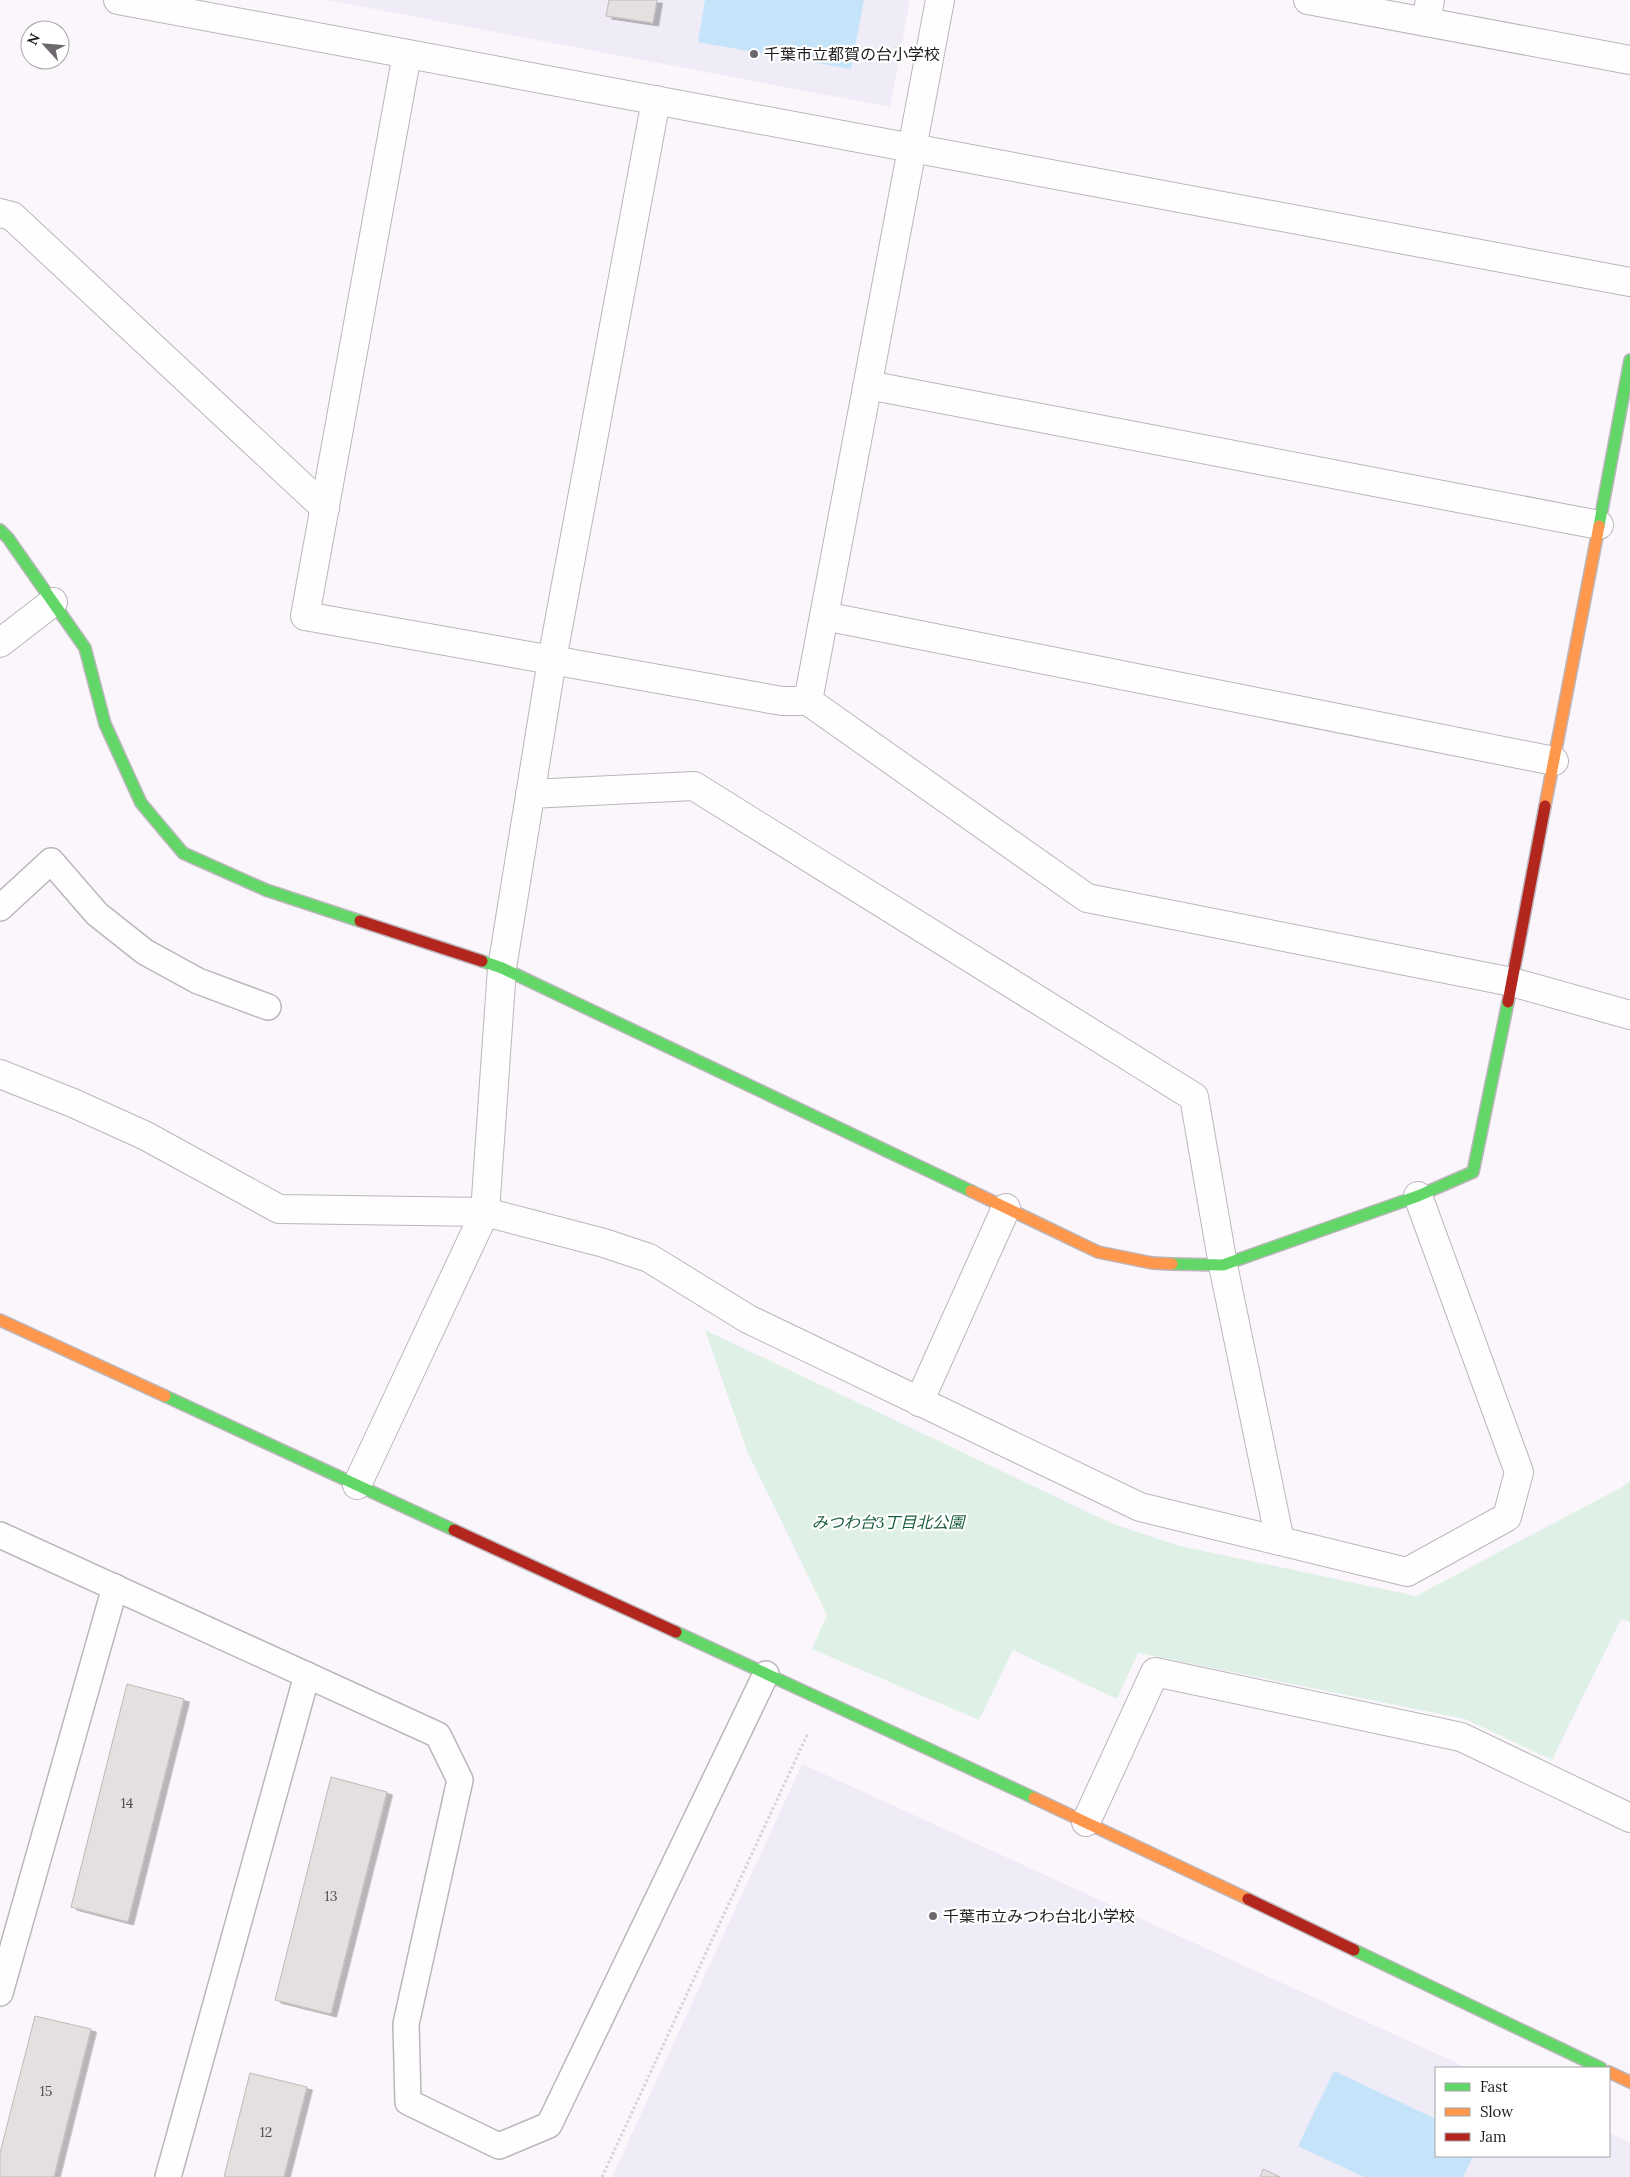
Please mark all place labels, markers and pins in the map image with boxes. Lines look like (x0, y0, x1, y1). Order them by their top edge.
place label: 千葉市立都賀の台小学校 (764, 44, 940, 64)
marker: 千葉市立都賀の台小学校 (748, 48, 760, 60)
place label: 千葉市立みつわ台北小学校 (943, 1906, 1135, 1926)
marker: 千葉市立みつわ台北小学校 (927, 1910, 939, 1922)

